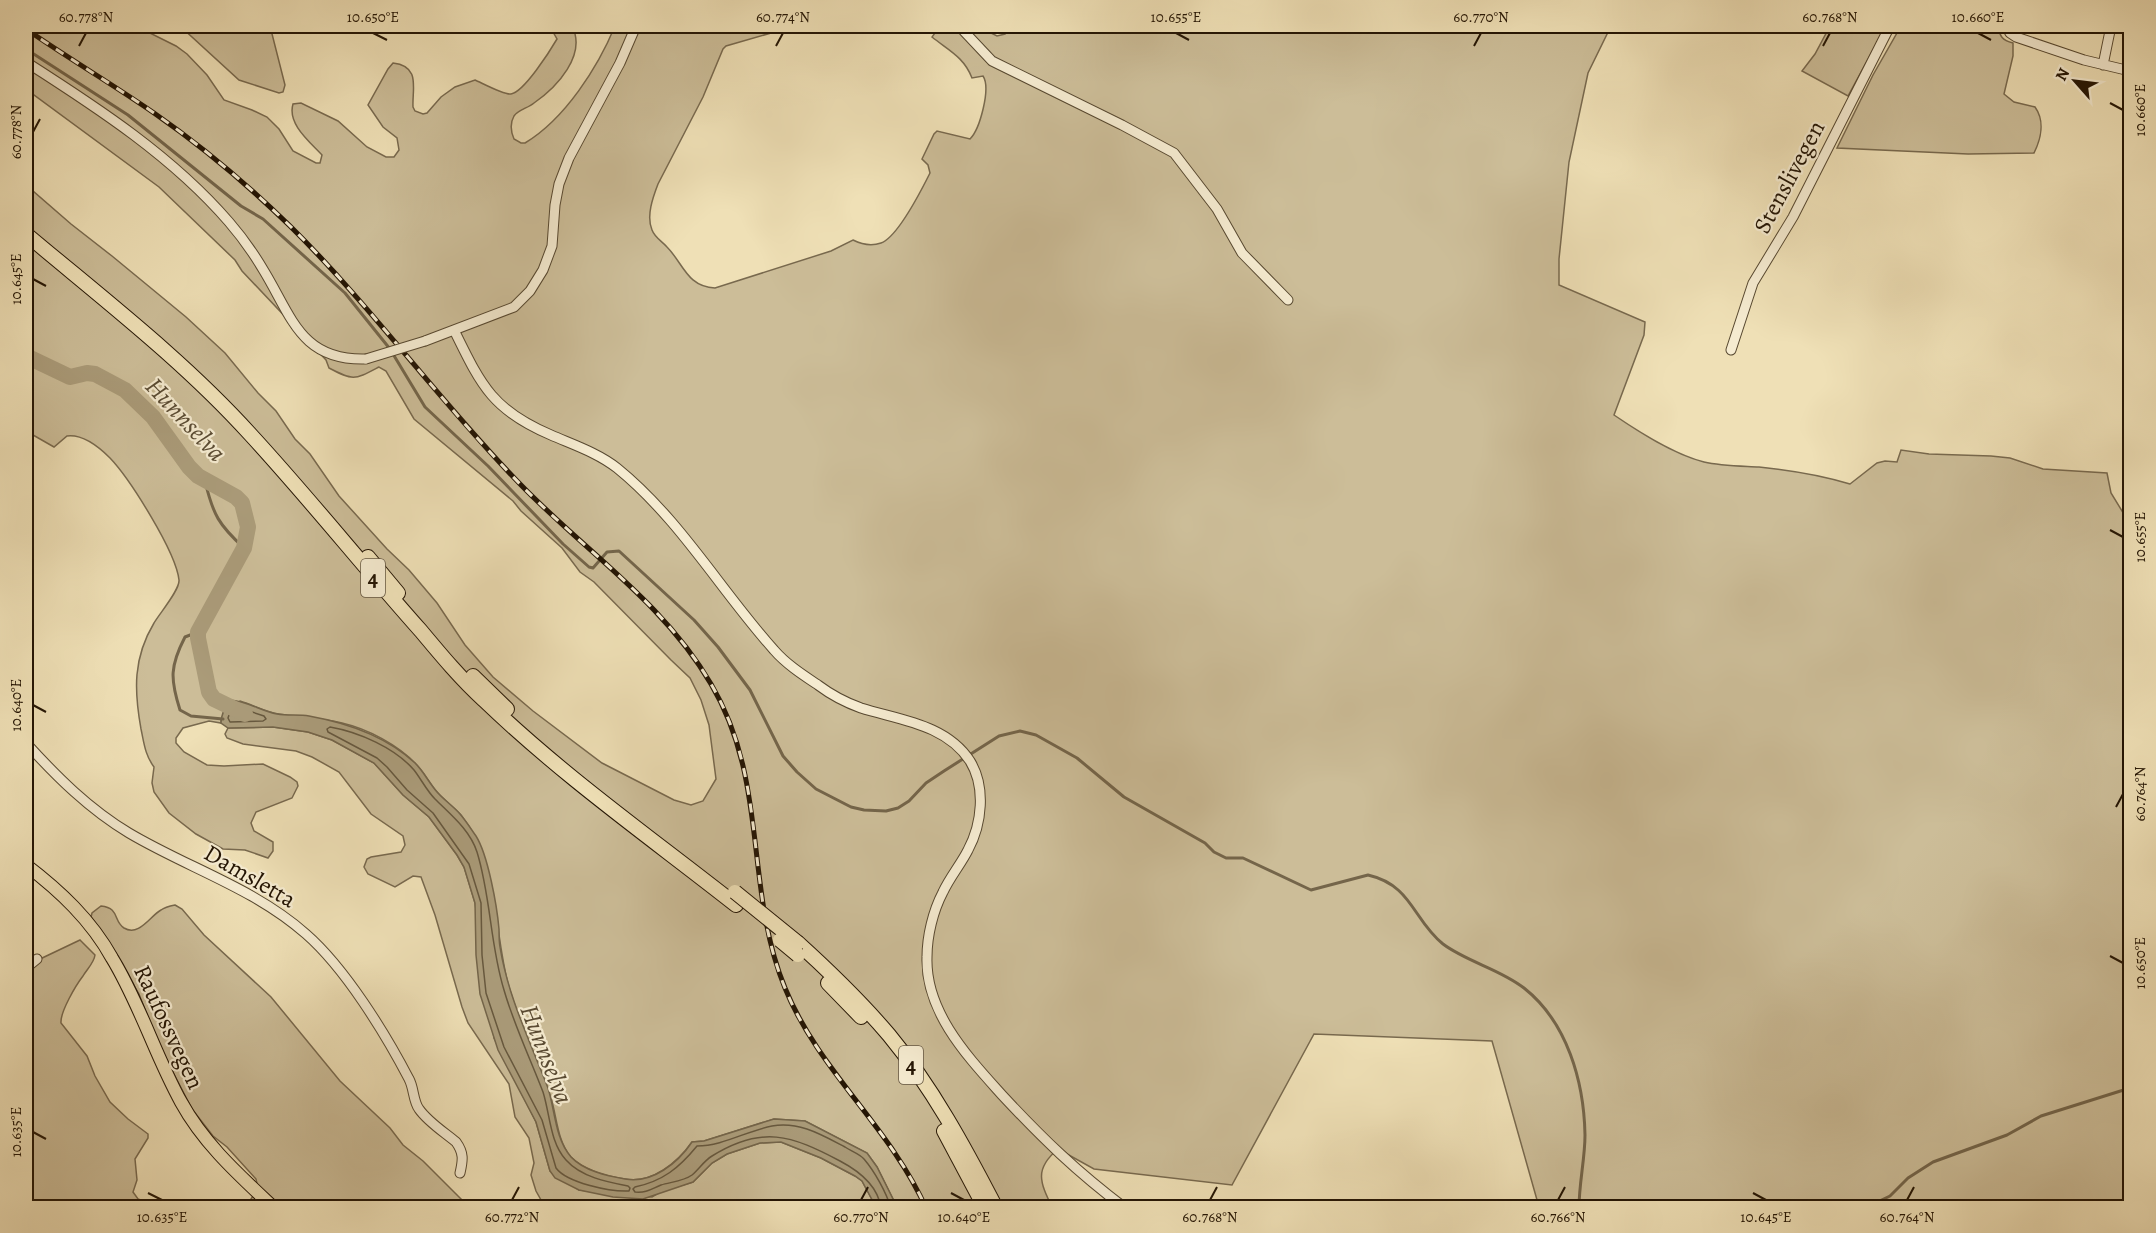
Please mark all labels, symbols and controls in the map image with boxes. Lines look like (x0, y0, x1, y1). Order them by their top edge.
text: 60.778°N (59, 7, 114, 27)
text: 10.650°E (347, 7, 399, 27)
text: 60.774°N (756, 7, 810, 27)
text: 10.655°E (1151, 7, 1201, 27)
text: 60.770°N (1453, 7, 1509, 27)
text: 60.768°N (1802, 7, 1858, 27)
text: 10.660°E (1952, 7, 2004, 27)
north arrow (2045, 51, 2105, 111)
text: N (2050, 64, 2075, 85)
text: 10.660°E (2130, 84, 2150, 136)
text: 60.778°N (6, 104, 26, 159)
street label: Stenslivegen (1746, 115, 1832, 239)
text: 10.645°E (6, 253, 26, 305)
water label: Hunnselva (137, 369, 234, 469)
text: 10.655°E (2130, 512, 2150, 562)
road number: 4 (361, 559, 385, 597)
text: 10.640°E (6, 679, 26, 731)
text: 60.764°N (2130, 766, 2150, 821)
street label: Damsletta (198, 837, 303, 916)
text: 10.650°E (2130, 937, 2150, 989)
street label: Raufossvegen (126, 960, 212, 1094)
water label: Hunnselva (512, 999, 581, 1109)
road number: 4 (899, 1046, 923, 1084)
text: 10.635°E (6, 1107, 26, 1157)
text: 10.635°E (137, 1207, 187, 1227)
text: 60.772°N (485, 1207, 539, 1227)
text: 60.770°N (833, 1207, 889, 1227)
text: 10.640°E (938, 1207, 990, 1227)
text: 60.768°N (1182, 1207, 1238, 1227)
text: 60.766°N (1531, 1207, 1586, 1227)
text: 10.645°E (1740, 1207, 1792, 1227)
text: 60.764°N (1880, 1207, 1935, 1227)

